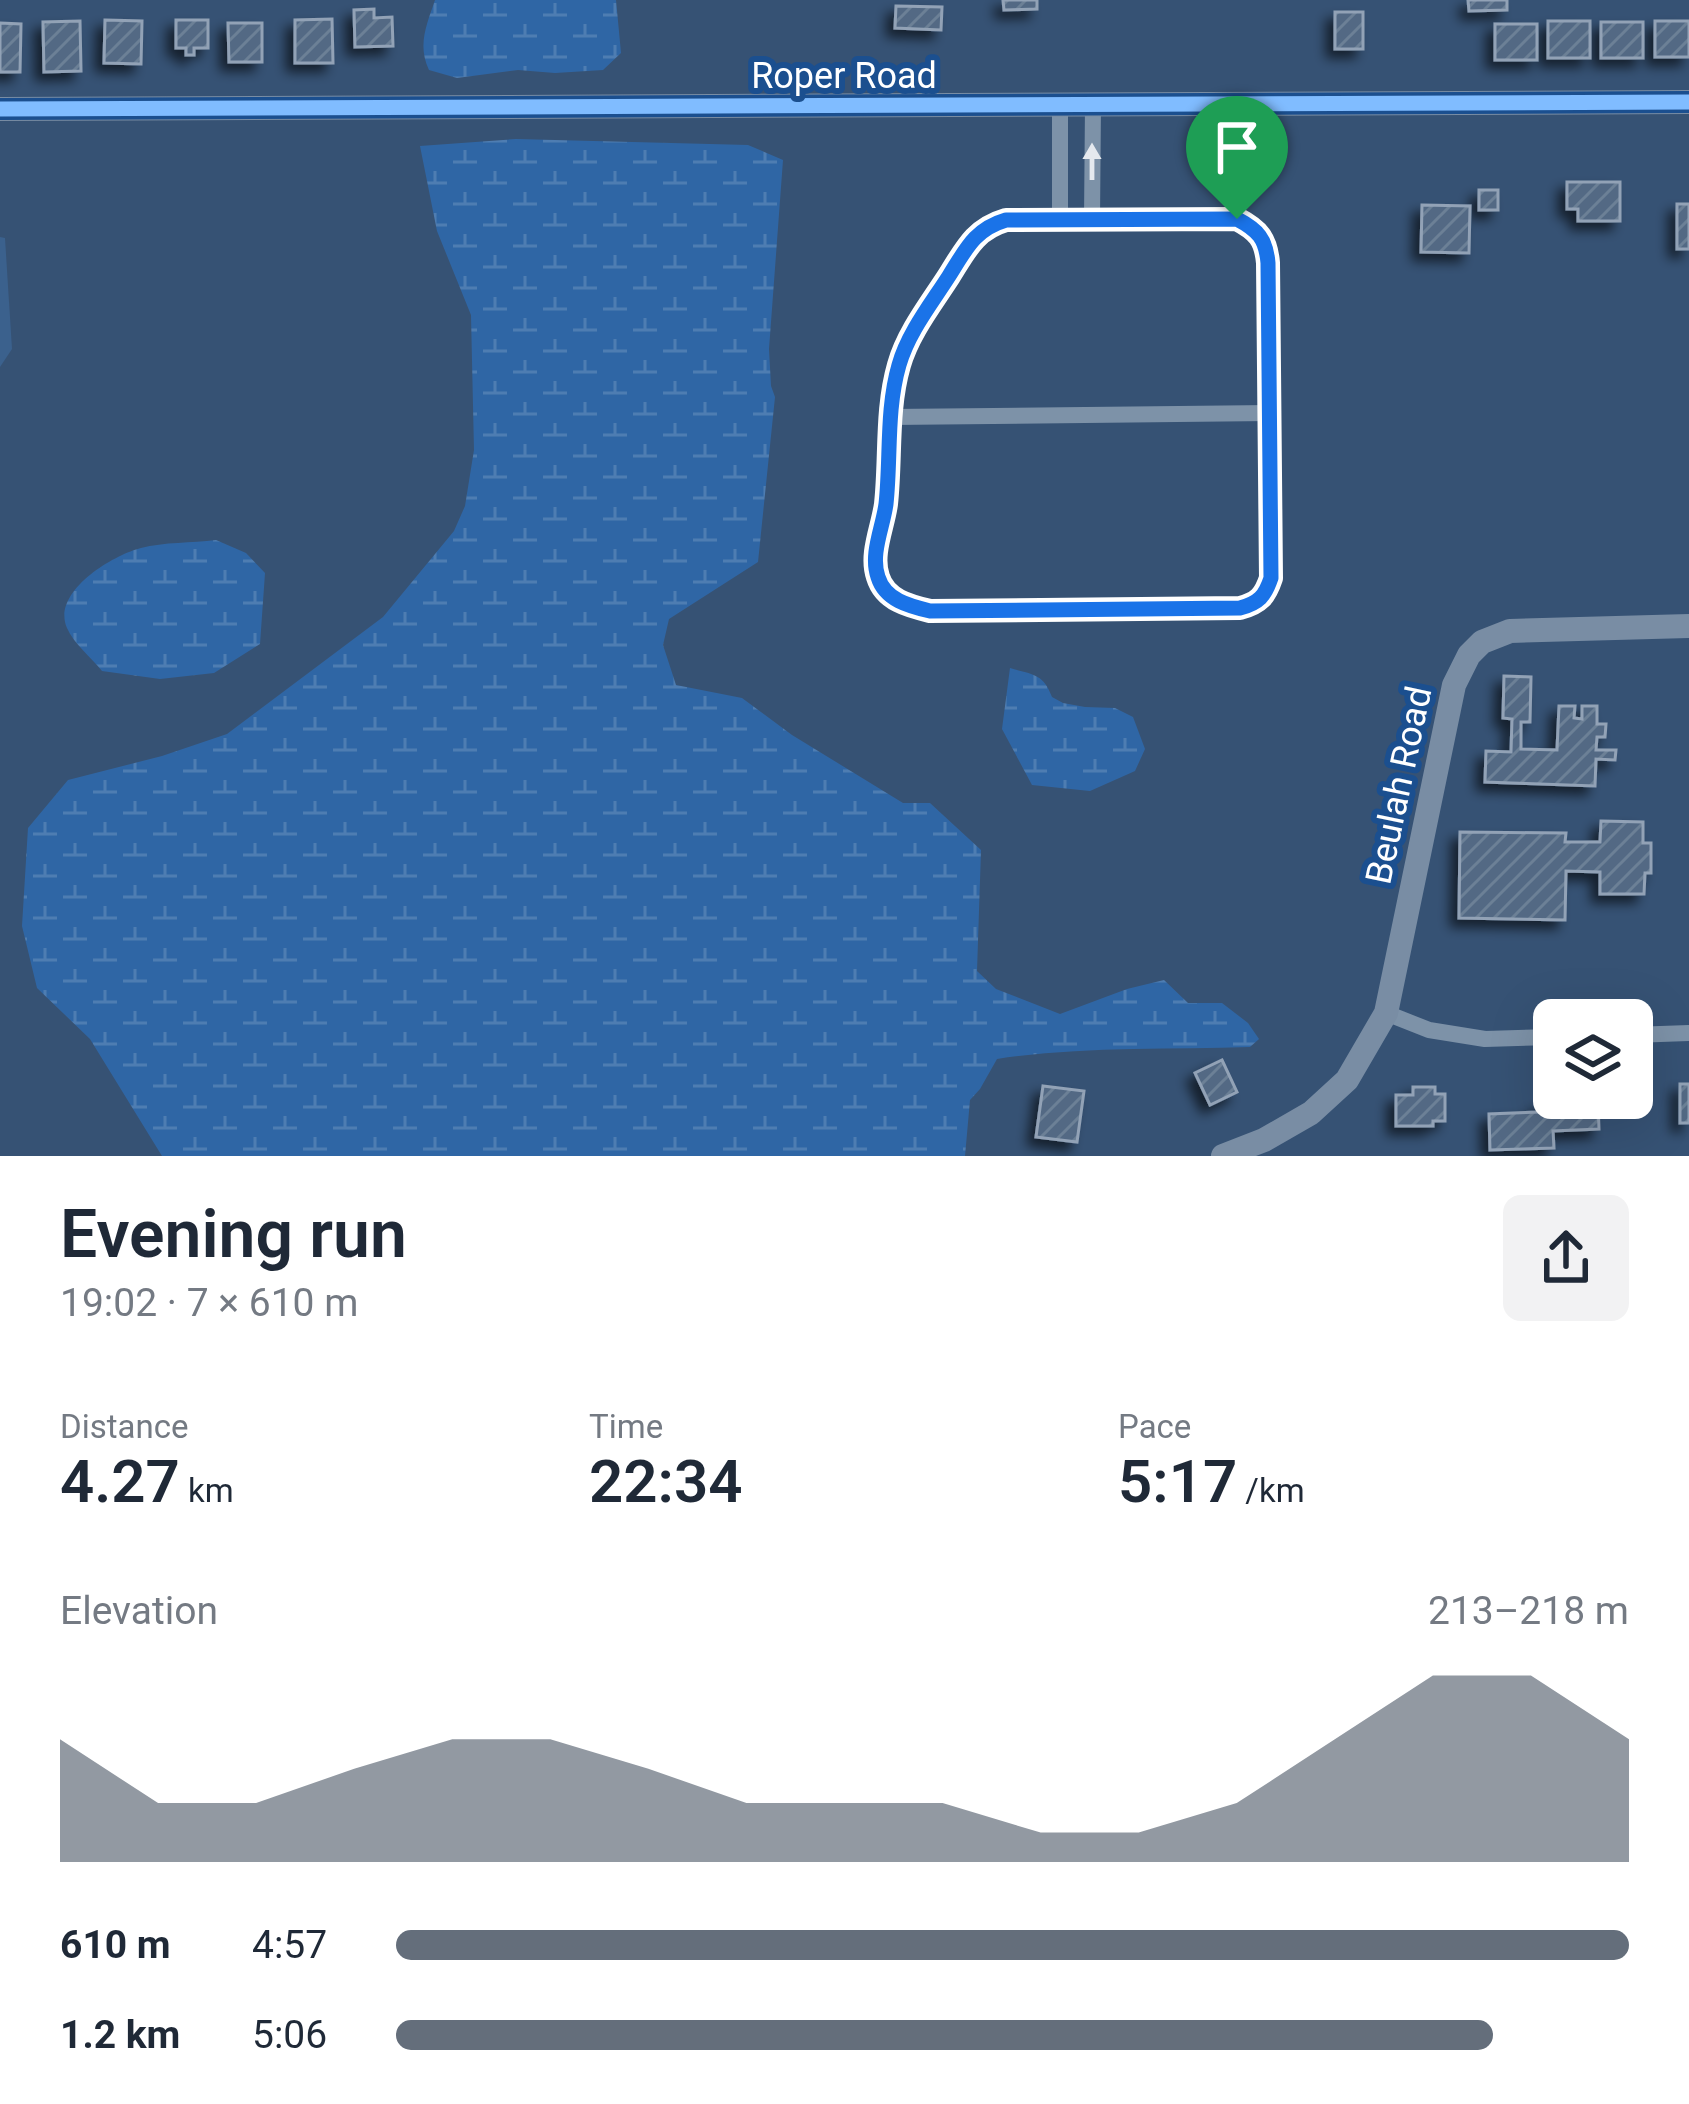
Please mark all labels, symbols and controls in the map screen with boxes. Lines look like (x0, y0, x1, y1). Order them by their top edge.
street label: Roper Road (751, 55, 937, 97)
pin (1186, 96, 1288, 219)
icon: arrive (1204, 114, 1270, 180)
one-way arrow (1082, 142, 1102, 180)
street label: Beulah Road (1358, 683, 1440, 888)
map controls (1533, 999, 1653, 1119)
button: layers (1533, 999, 1653, 1119)
button: share (1503, 1195, 1629, 1321)
text: Evening run (60, 1196, 407, 1273)
text: 19:02 · 7 × 610 m (60, 1280, 358, 1326)
text: Distance (60, 1407, 188, 1446)
text: Time (589, 1407, 663, 1446)
text: Pace (1118, 1407, 1191, 1446)
text: 4.27 (60, 1446, 180, 1517)
text: 22:34 (589, 1446, 742, 1517)
text: 5:17 (1118, 1446, 1237, 1517)
text: km (180, 1471, 234, 1510)
text: /km (1237, 1471, 1305, 1510)
text: Elevation (60, 1588, 218, 1634)
text: 213–218 m (1428, 1588, 1629, 1634)
text: 610 m (60, 1922, 171, 1968)
text: 4:57 (252, 1922, 327, 1968)
text: 1.2 km (60, 2012, 180, 2058)
text: 5:06 (252, 2012, 327, 2058)

